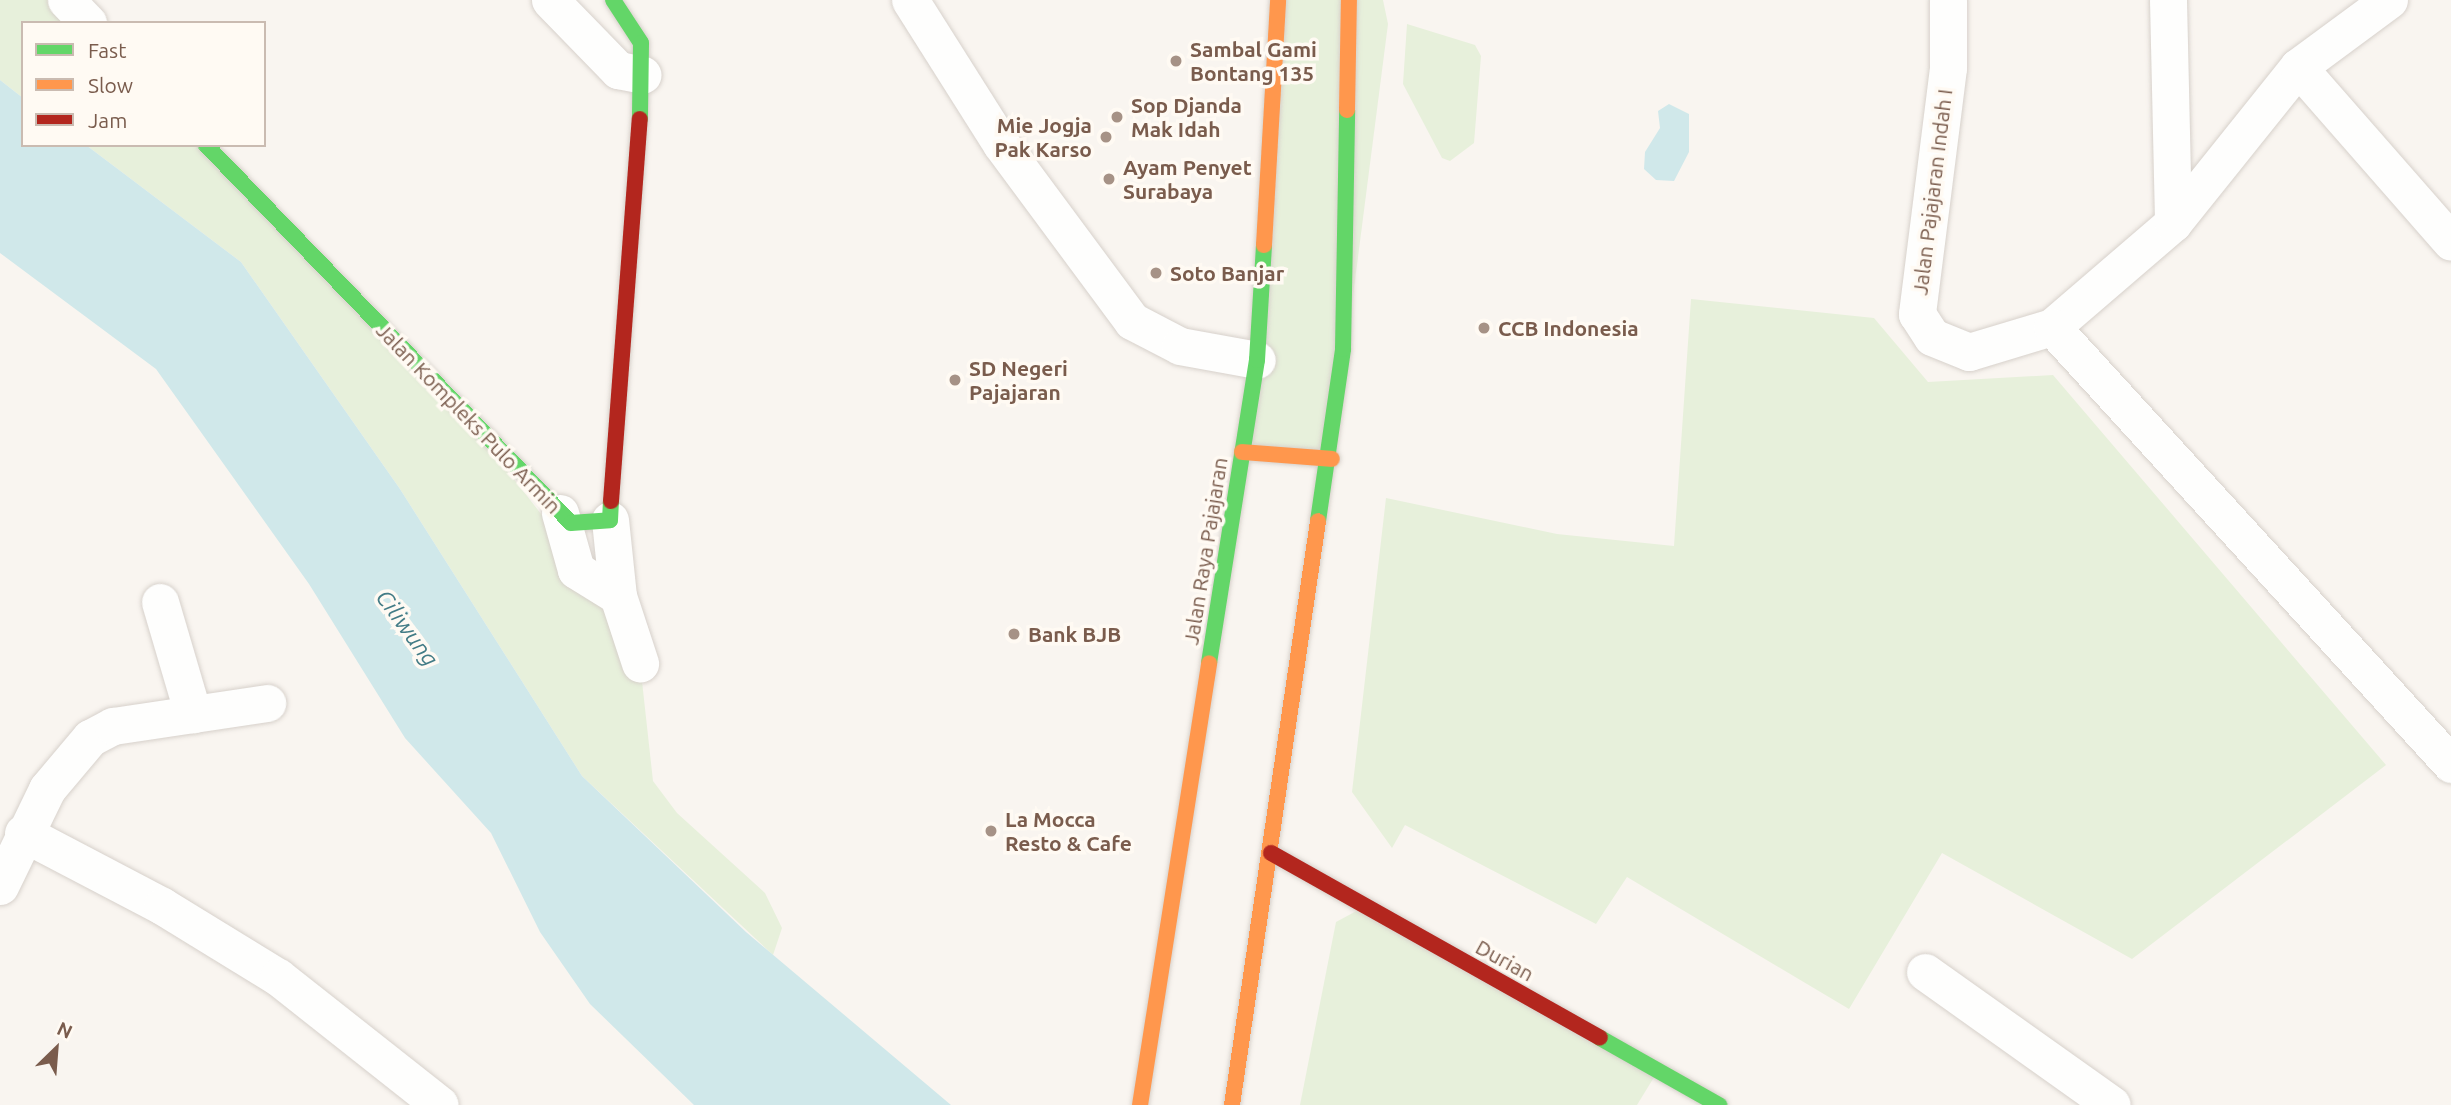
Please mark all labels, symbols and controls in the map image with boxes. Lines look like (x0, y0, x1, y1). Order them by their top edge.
legend (21, 21, 266, 147)
place label: Sambal Gami Bontang 135 (1190, 36, 1317, 86)
text: Fast (88, 38, 126, 62)
marker: Sambal Gami Bontang 135 (1168, 53, 1184, 69)
text: Slow (88, 73, 133, 97)
street label: Jalan Pajajaran Indah I (1907, 88, 1957, 296)
place label: Sop Djanda Mak Idah (1131, 92, 1242, 142)
text: Jam (88, 108, 127, 132)
marker: Sop Djanda Mak Idah (1109, 109, 1125, 125)
place label: Mie Jogja Pak Karso (995, 112, 1092, 162)
marker: Mie Jogja Pak Karso (1098, 129, 1114, 145)
place label: Ayam Penyet Surabaya (1123, 154, 1252, 204)
marker: Ayam Penyet Surabaya (1101, 171, 1117, 187)
place label: Soto Banjar (1170, 260, 1284, 286)
marker: Soto Banjar (1148, 265, 1164, 281)
place label: CCB Indonesia (1498, 315, 1639, 341)
street label: Jalan Kompleks Pulo Armin (371, 318, 567, 518)
marker: CCB Indonesia (1476, 320, 1492, 336)
place label: SD Negeri Pajajaran (969, 355, 1068, 405)
marker: SD Negeri Pajajaran (947, 372, 963, 388)
street label: Jalan Raya Pajajaran (1178, 455, 1232, 647)
water label: Ciliwung (370, 584, 444, 672)
place label: Bank BJB (1028, 621, 1121, 647)
marker: Bank BJB (1006, 626, 1022, 642)
place label: La Mocca Resto & Cafe (1005, 806, 1132, 856)
marker: La Mocca Resto & Cafe (983, 823, 999, 839)
street label: Durian (1471, 934, 1539, 986)
north arrow (21, 1014, 91, 1084)
text: N (54, 1017, 76, 1043)

